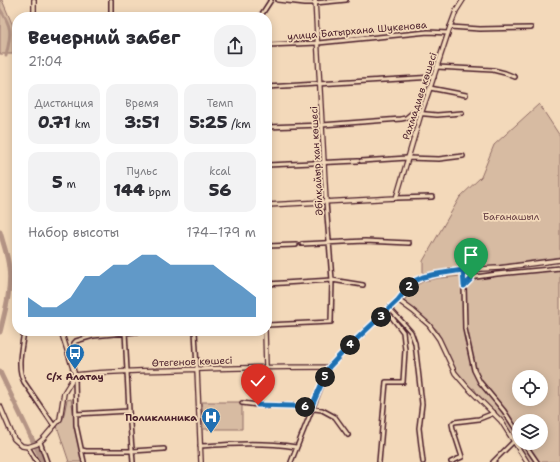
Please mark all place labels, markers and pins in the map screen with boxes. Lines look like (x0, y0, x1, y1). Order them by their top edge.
pin (454, 238, 488, 279)
pin: 2 (399, 277, 419, 297)
pin: 3 (371, 307, 391, 327)
pin: 4 (340, 335, 360, 355)
bus stop icon: С/х Алатау (64, 342, 86, 370)
pin (241, 364, 275, 405)
pin: 5 (315, 367, 335, 387)
place label: С/х Алатау (46, 370, 104, 383)
pin: 6 (295, 397, 315, 417)
hospital icon: Поликлиника (200, 406, 222, 434)
place label: Поликлиника (125, 411, 197, 424)

